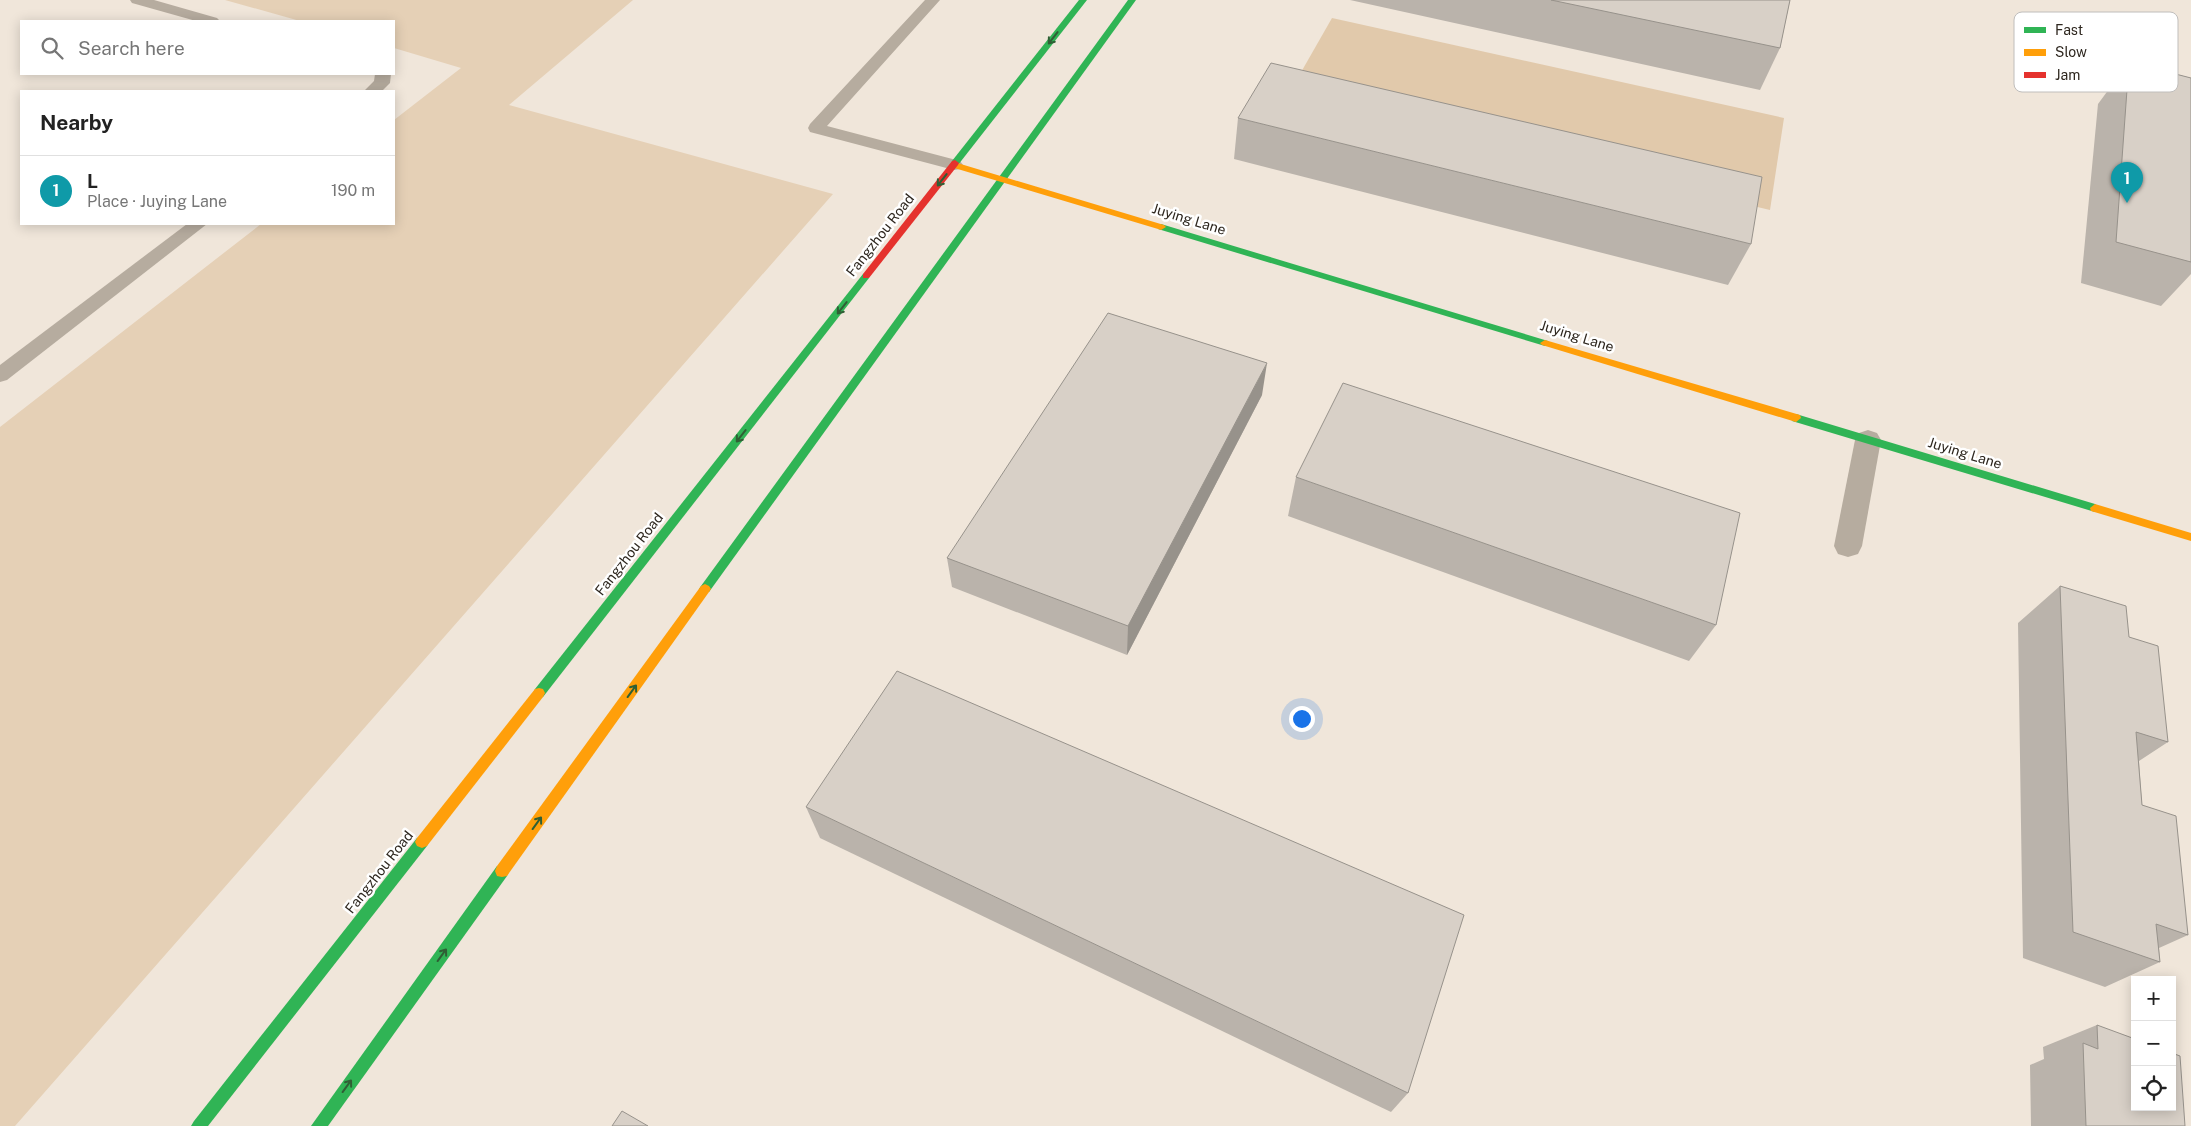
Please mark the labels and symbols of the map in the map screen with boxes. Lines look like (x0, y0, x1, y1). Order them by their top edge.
legend (2014, 12, 2178, 92)
text: Fast (2055, 22, 2083, 38)
one-way arrow (1048, 31, 1058, 45)
text: Slow (2055, 44, 2087, 60)
text: Jam (2055, 67, 2080, 83)
pin: 1 (2111, 162, 2143, 203)
one-way arrow (937, 173, 947, 187)
street label: Fangzhou Road (843, 191, 917, 279)
street label: Juying Lane (1150, 200, 1228, 238)
one-way arrow (836, 301, 847, 314)
street label: Juying Lane (1538, 317, 1616, 355)
one-way arrow (736, 429, 747, 442)
street label: Juying Lane (1926, 434, 2004, 472)
street label: Fangzhou Road (592, 510, 666, 598)
one-way arrow (627, 684, 637, 698)
your location (1289, 706, 1315, 732)
one-way arrow (532, 816, 542, 830)
street label: Fangzhou Road (342, 828, 416, 916)
one-way arrow (437, 948, 447, 962)
one-way arrow (342, 1080, 352, 1094)

